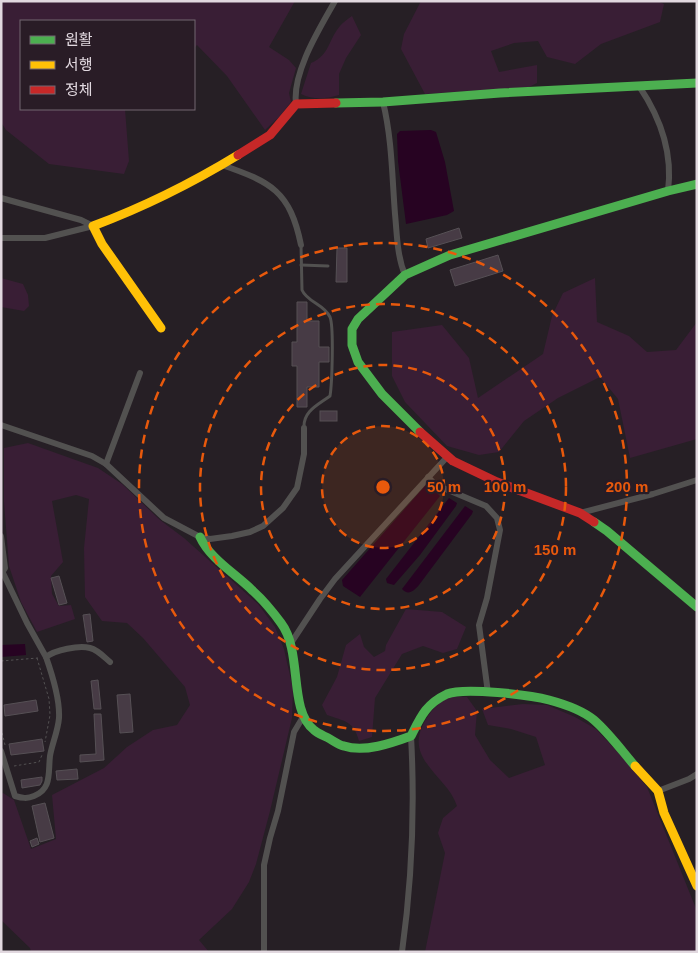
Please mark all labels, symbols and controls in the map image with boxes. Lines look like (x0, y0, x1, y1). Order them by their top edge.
legend (20, 20, 195, 110)
text: 원활 (65, 31, 93, 48)
text: 서행 (65, 56, 93, 73)
text: 정체 (65, 81, 93, 98)
centre of rings (374, 478, 392, 496)
text: 50 m (427, 478, 461, 495)
text: 100 m (484, 478, 526, 495)
text: 200 m (606, 478, 648, 495)
text: 150 m (534, 541, 576, 558)

